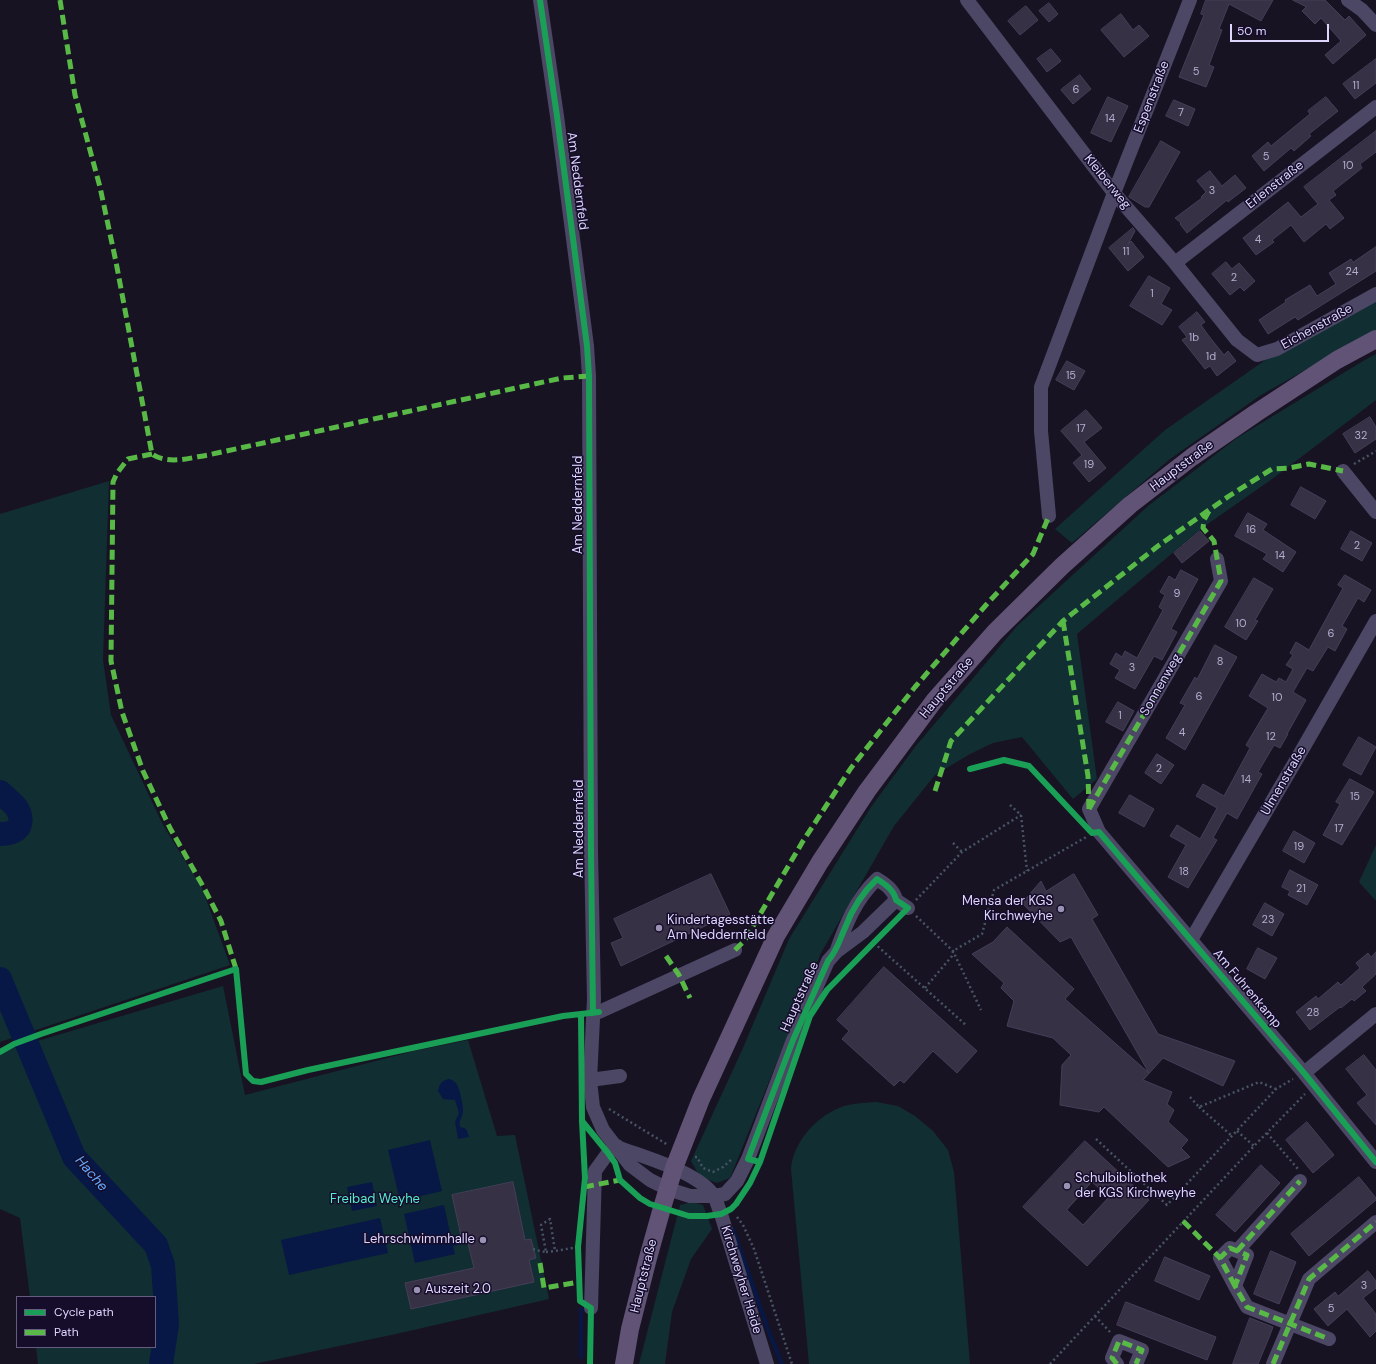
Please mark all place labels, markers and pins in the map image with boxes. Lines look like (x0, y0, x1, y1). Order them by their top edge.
place label: Mensa der KGS Kirchweyhe (962, 894, 1053, 925)
marker: Mensa der KGS Kirchweyhe (1056, 904, 1066, 914)
place label: Kindertagesstätte Am Neddernfeld (667, 913, 774, 944)
marker: Kindertagesstätte Am Neddernfeld (654, 923, 664, 933)
place label: Schulbibliothek der KGS Kirchweyhe (1075, 1171, 1196, 1202)
marker: Schulbibliothek der KGS Kirchweyhe (1062, 1181, 1072, 1191)
place label: Lehrschwimmhalle (363, 1232, 475, 1248)
marker: Lehrschwimmhalle (478, 1235, 488, 1245)
place label: Auszeit 2.0 (425, 1282, 491, 1298)
marker: Auszeit 2.0 (412, 1285, 422, 1295)

